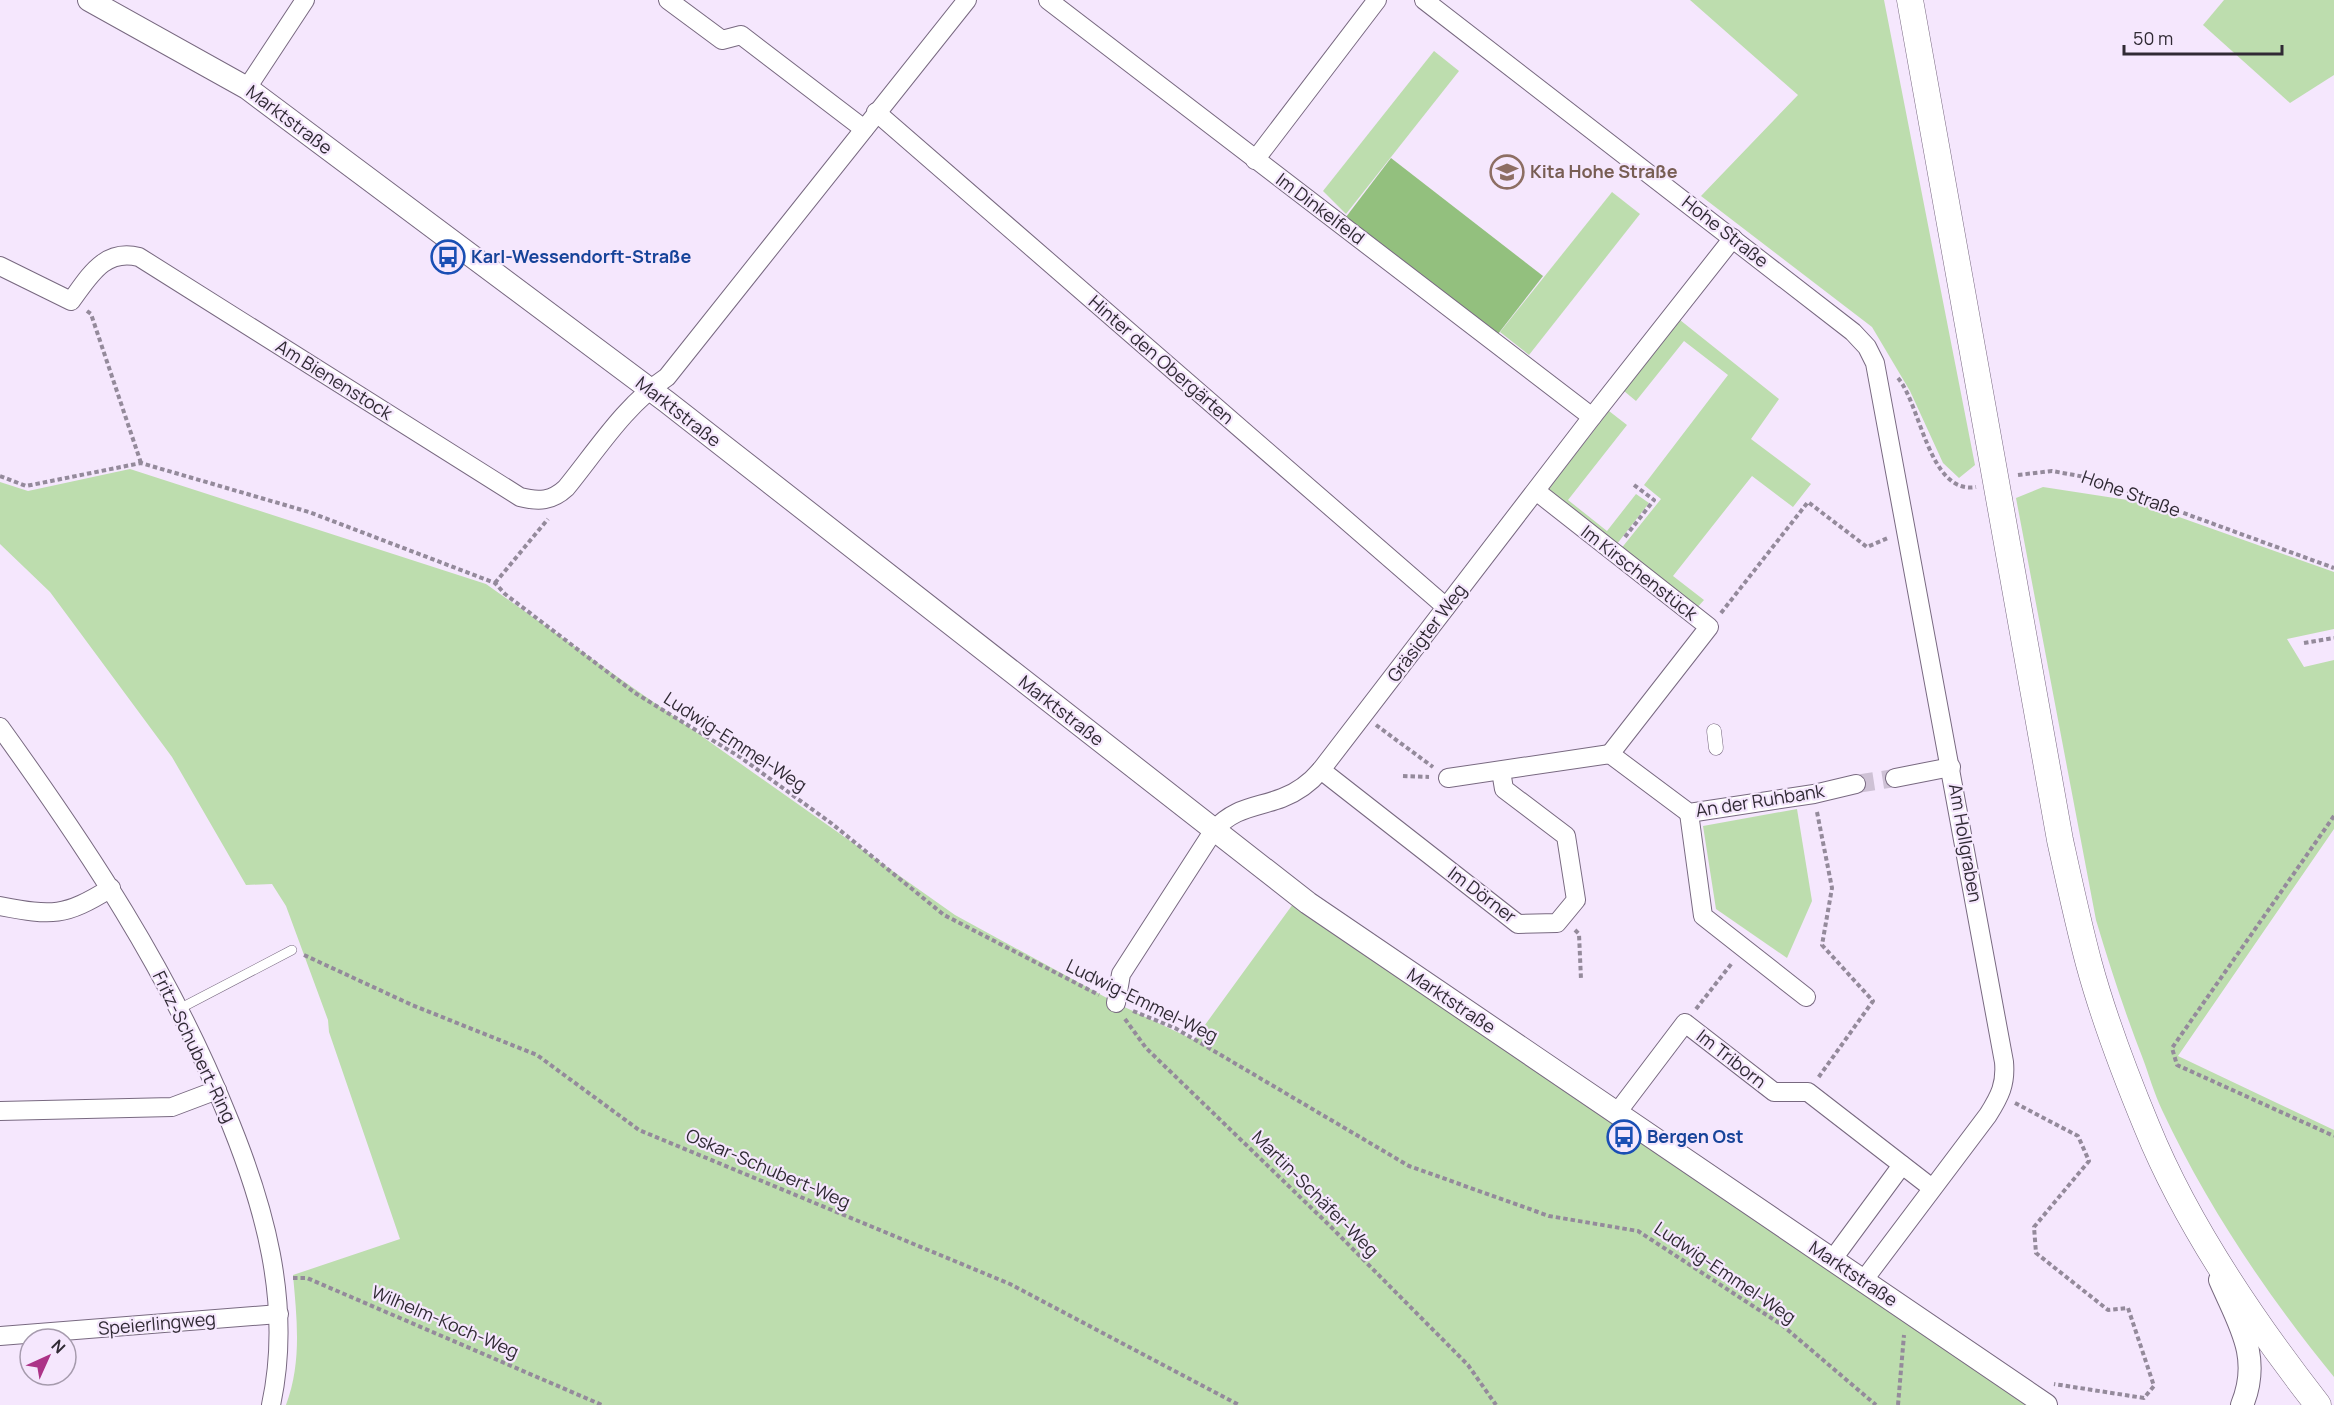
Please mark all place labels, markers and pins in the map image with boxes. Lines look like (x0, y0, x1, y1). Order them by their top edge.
school or university icon: Kita Hohe Straße (1489, 154, 1525, 190)
place label: Kita Hohe Straße (1530, 159, 1678, 183)
bus stop icon: Karl-Wessendorft-Straße (430, 239, 466, 275)
place label: Karl-Wessendorft-Straße (471, 244, 691, 268)
bus stop icon: Bergen Ost (1606, 1119, 1642, 1155)
place label: Bergen Ost (1647, 1124, 1744, 1148)

